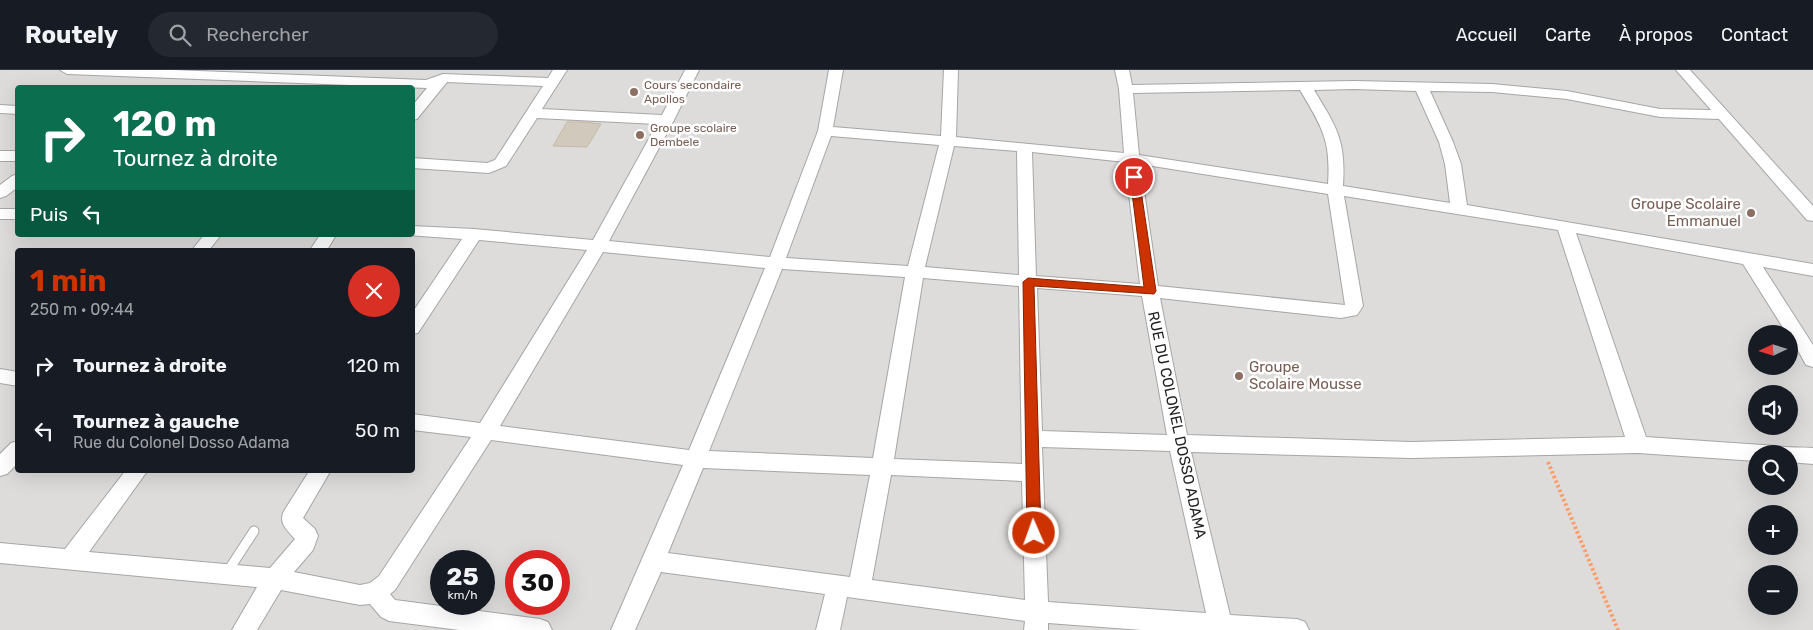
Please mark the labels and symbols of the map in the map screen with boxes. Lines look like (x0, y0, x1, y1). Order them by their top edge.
place label: Cours secondaire Apollos (644, 78, 741, 106)
marker: Cours secondaire Apollos (628, 86, 640, 98)
place label: Groupe scolaire Dembele (650, 121, 737, 149)
marker: Groupe scolaire Dembele (634, 129, 646, 141)
pin (1113, 156, 1155, 198)
place label: Groupe Scolaire Emmanuel (1631, 195, 1741, 230)
marker: Groupe Scolaire Emmanuel (1745, 207, 1757, 219)
street label: RUE DU COLONEL DOSSO ADAMA (1144, 310, 1210, 540)
north arrow (1748, 325, 1798, 375)
place label: Groupe Scolaire Mousse (1249, 358, 1362, 393)
marker: Groupe Scolaire Mousse (1233, 370, 1245, 382)
position arrow (1007, 506, 1059, 558)
speed limit sign: 30 (505, 550, 570, 615)

